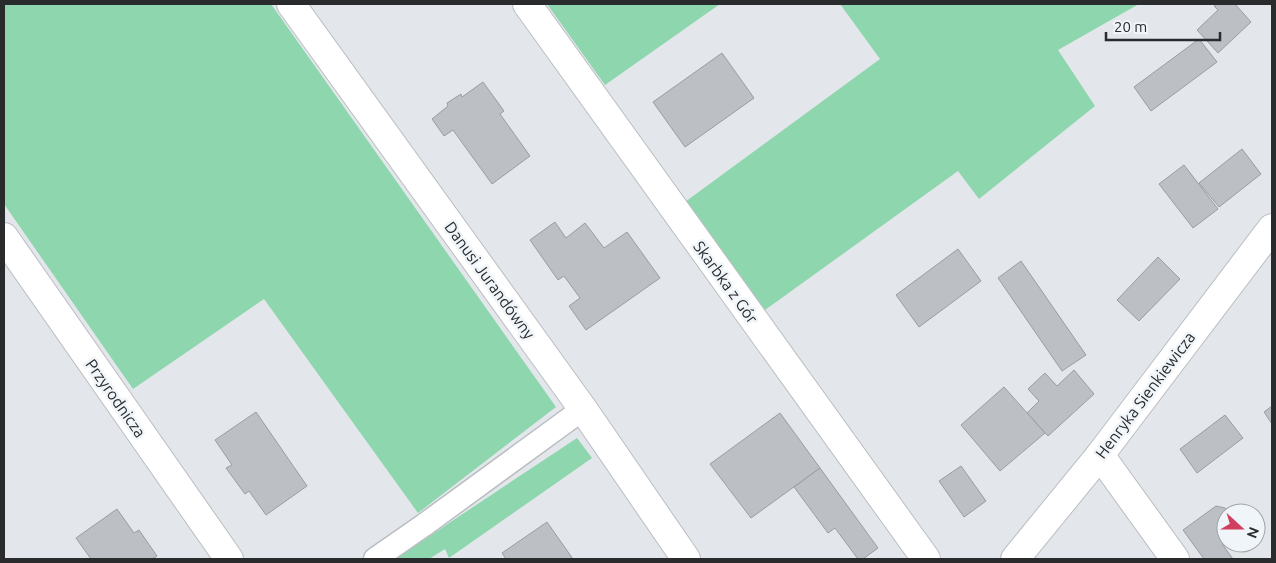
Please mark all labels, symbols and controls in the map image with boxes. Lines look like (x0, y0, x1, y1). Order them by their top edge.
scale bar (1106, 10, 1220, 42)
text: 20 m (1114, 18, 1147, 35)
street label: Danusi Jurandówny (441, 218, 539, 342)
street label: Skarbka z Gór (690, 237, 762, 327)
street label: Henryka Sienkiewicza (1092, 328, 1198, 462)
street label: Przyrodnicza (82, 355, 150, 441)
north arrow (1216, 503, 1266, 553)
text: N (1244, 525, 1262, 540)

